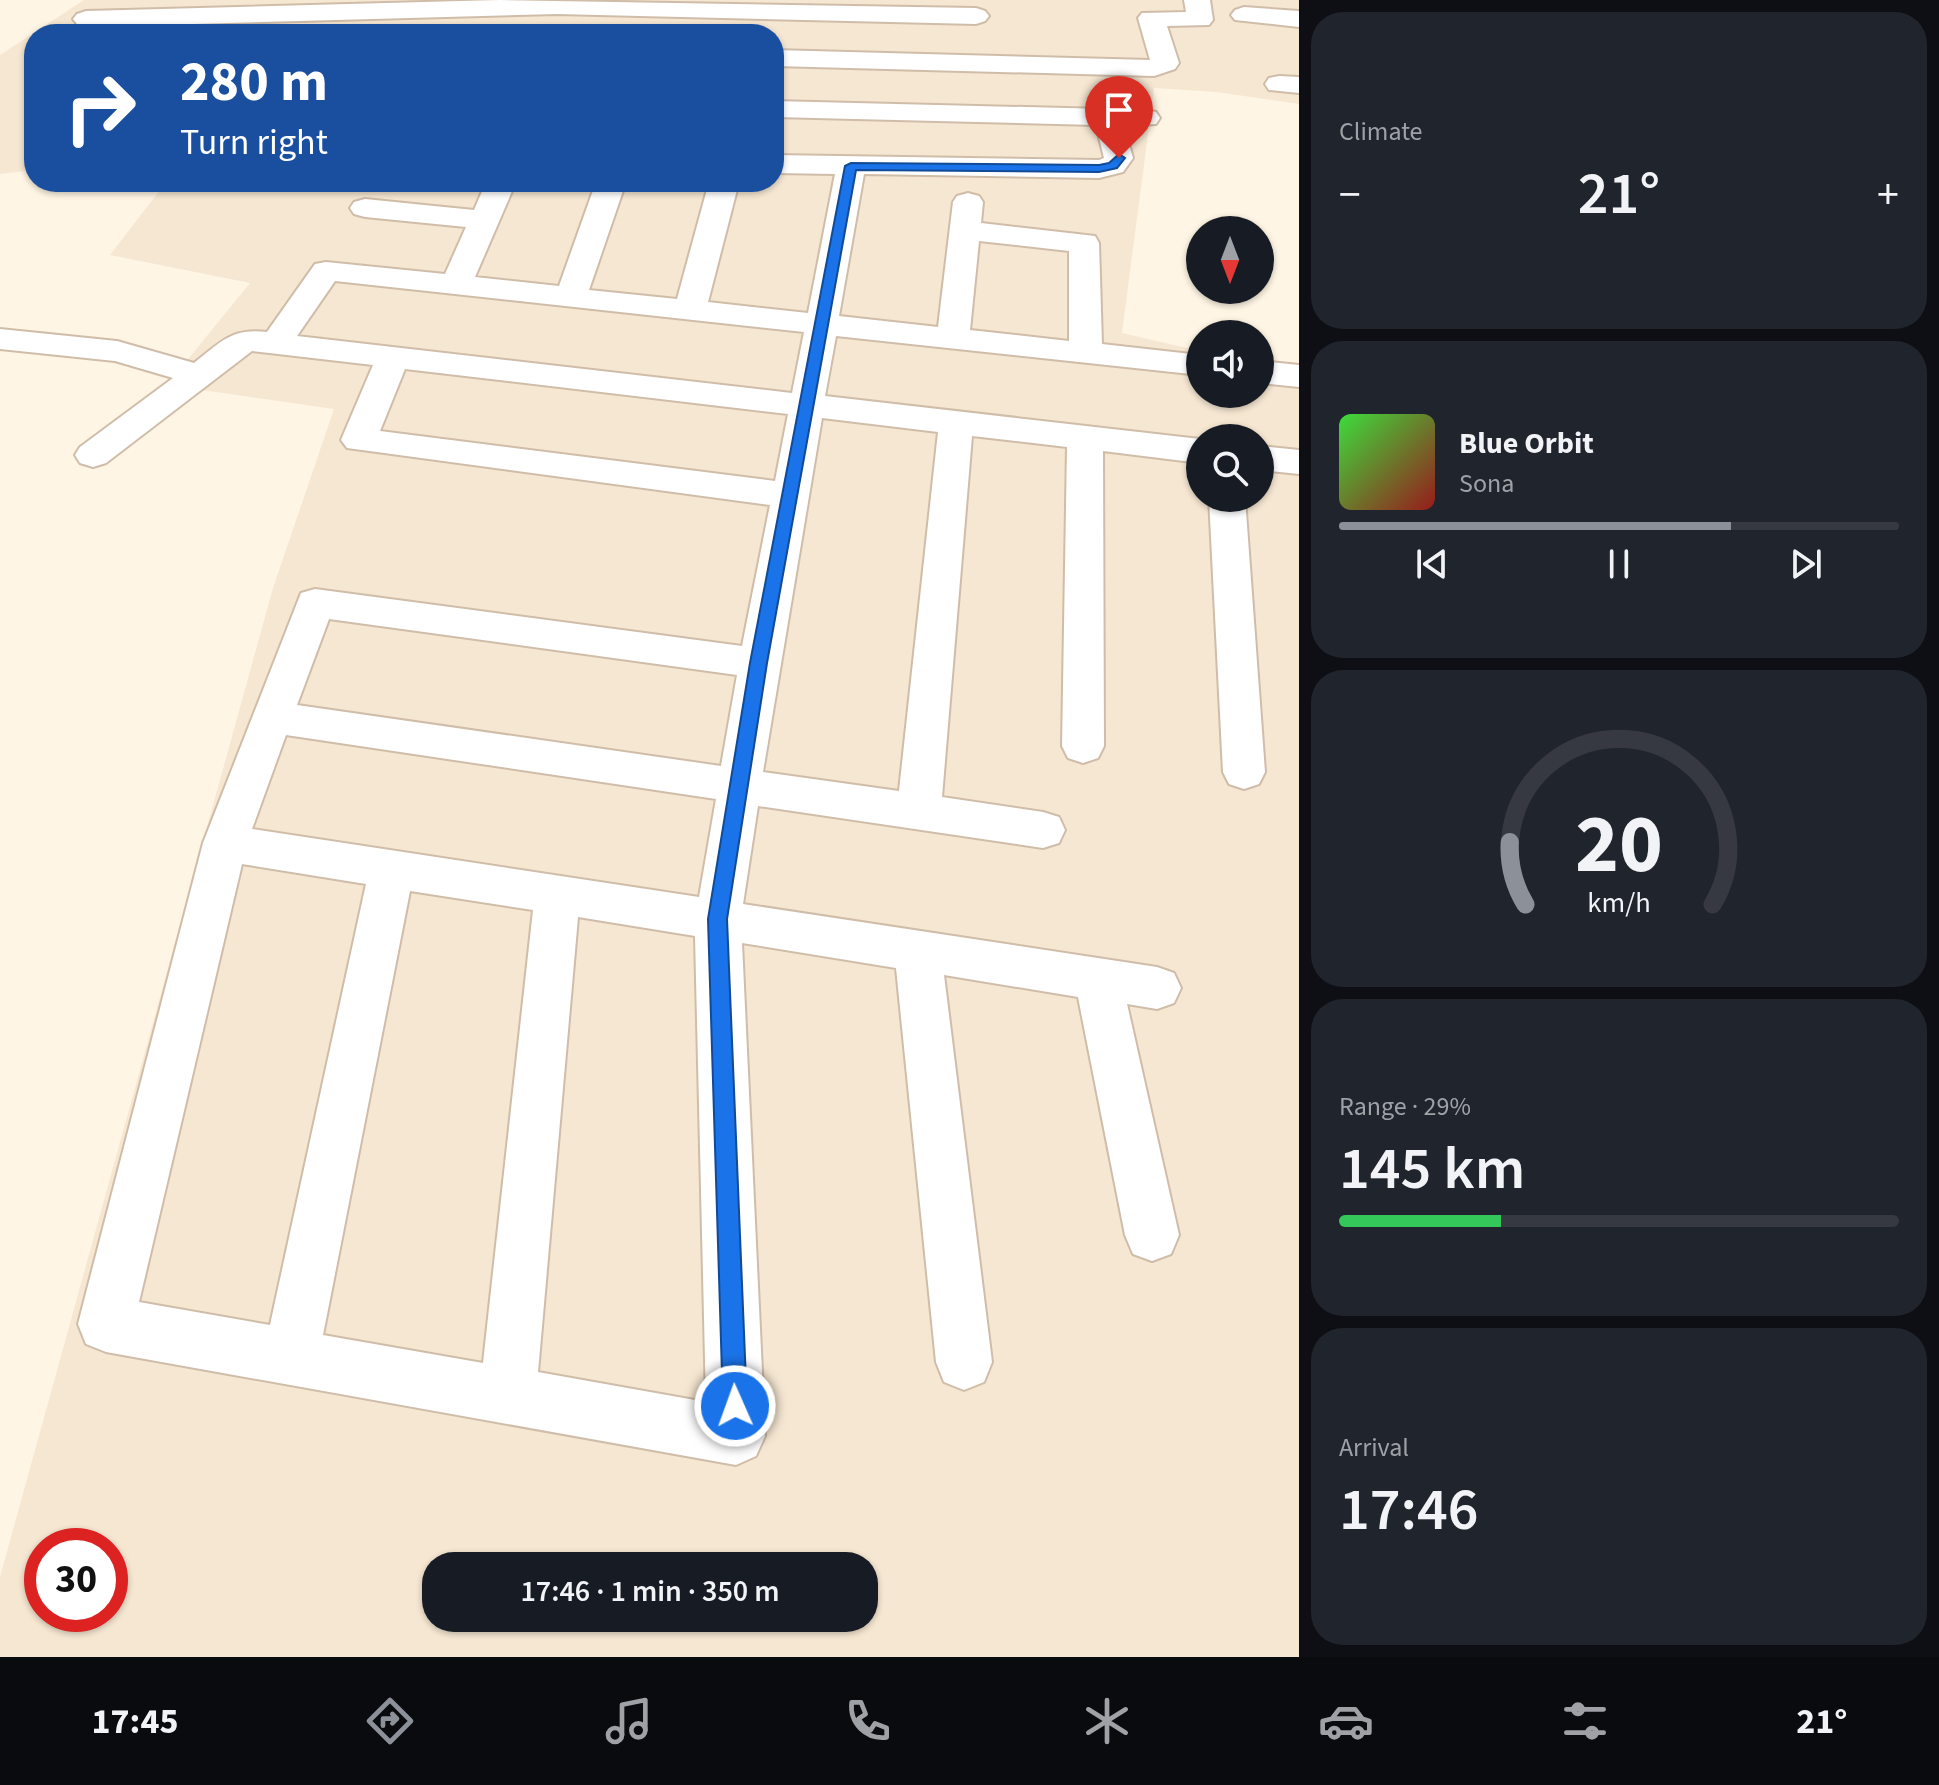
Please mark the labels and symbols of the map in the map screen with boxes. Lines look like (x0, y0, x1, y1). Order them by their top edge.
pin (1085, 76, 1153, 158)
north arrow (1186, 216, 1274, 304)
position arrow (693, 1364, 777, 1448)
speed limit sign: 30 (24, 1528, 128, 1632)

